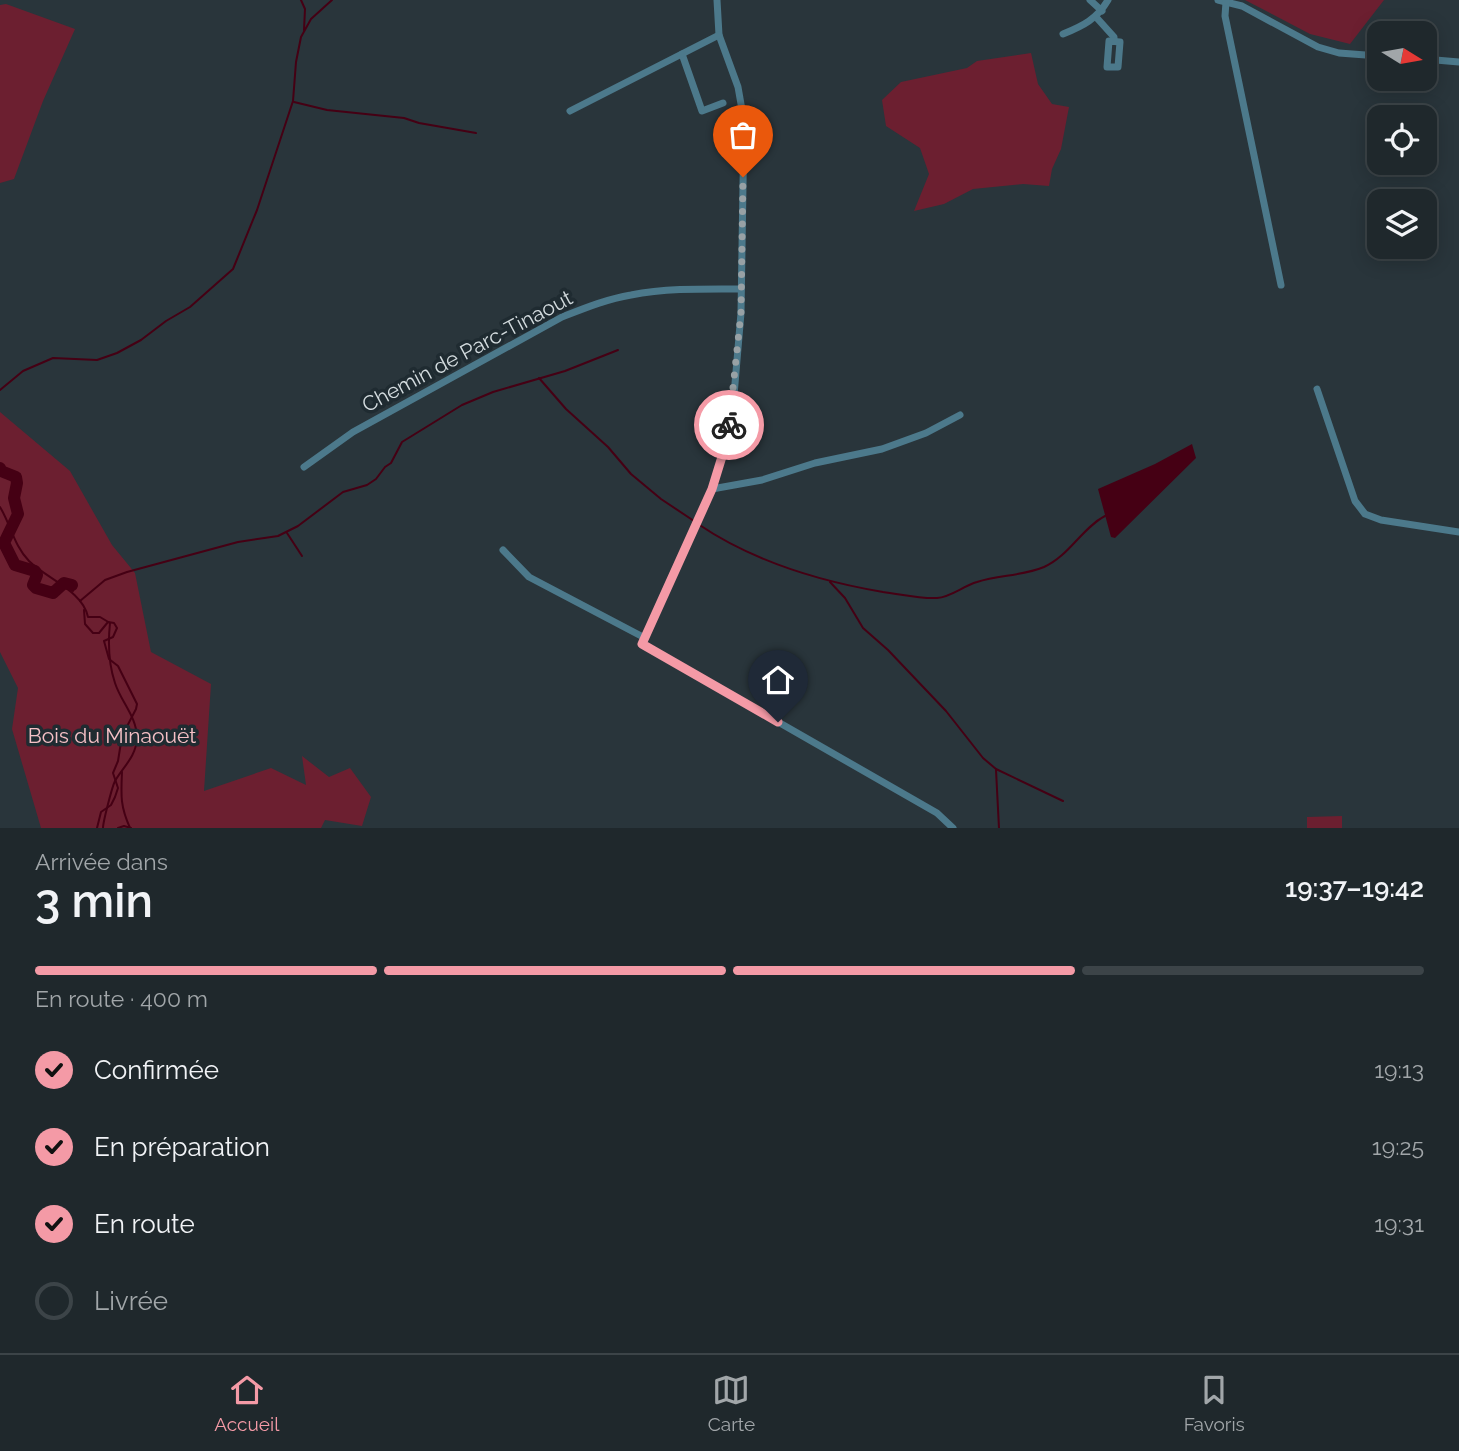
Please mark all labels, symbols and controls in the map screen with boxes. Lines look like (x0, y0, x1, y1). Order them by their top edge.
north arrow (1367, 21, 1437, 91)
map controls (1367, 21, 1437, 259)
pin (713, 105, 773, 177)
button: locate (1367, 105, 1437, 175)
icon: bag (724, 116, 762, 154)
button: layers (1367, 189, 1437, 259)
street label: Chemin de Parc-Tinaout (358, 285, 576, 417)
courier (694, 390, 764, 460)
icon: bike (710, 406, 748, 444)
pin (748, 650, 808, 722)
icon: home (759, 661, 797, 699)
park label: Bois du Minaouët (28, 723, 196, 748)
text: Arrivée dans (35, 848, 168, 875)
text: 19:37–19:42 (1285, 873, 1424, 903)
text: 3 min (35, 874, 153, 928)
text: En route · 400 m (35, 985, 208, 1012)
icon: check (35, 1051, 73, 1089)
text: Confirmée (94, 1055, 219, 1085)
text: 19:13 (1374, 1056, 1424, 1083)
icon: check (35, 1128, 73, 1166)
text: En préparation (94, 1132, 270, 1162)
text: 19:25 (1372, 1133, 1424, 1160)
icon: check (35, 1205, 73, 1243)
text: En route (94, 1209, 195, 1239)
text: 19:31 (1374, 1210, 1424, 1237)
text: Livrée (94, 1286, 168, 1316)
tab: Accueil (214, 1371, 279, 1435)
tab: Carte (708, 1371, 755, 1435)
tab: Favoris (1184, 1371, 1245, 1435)

